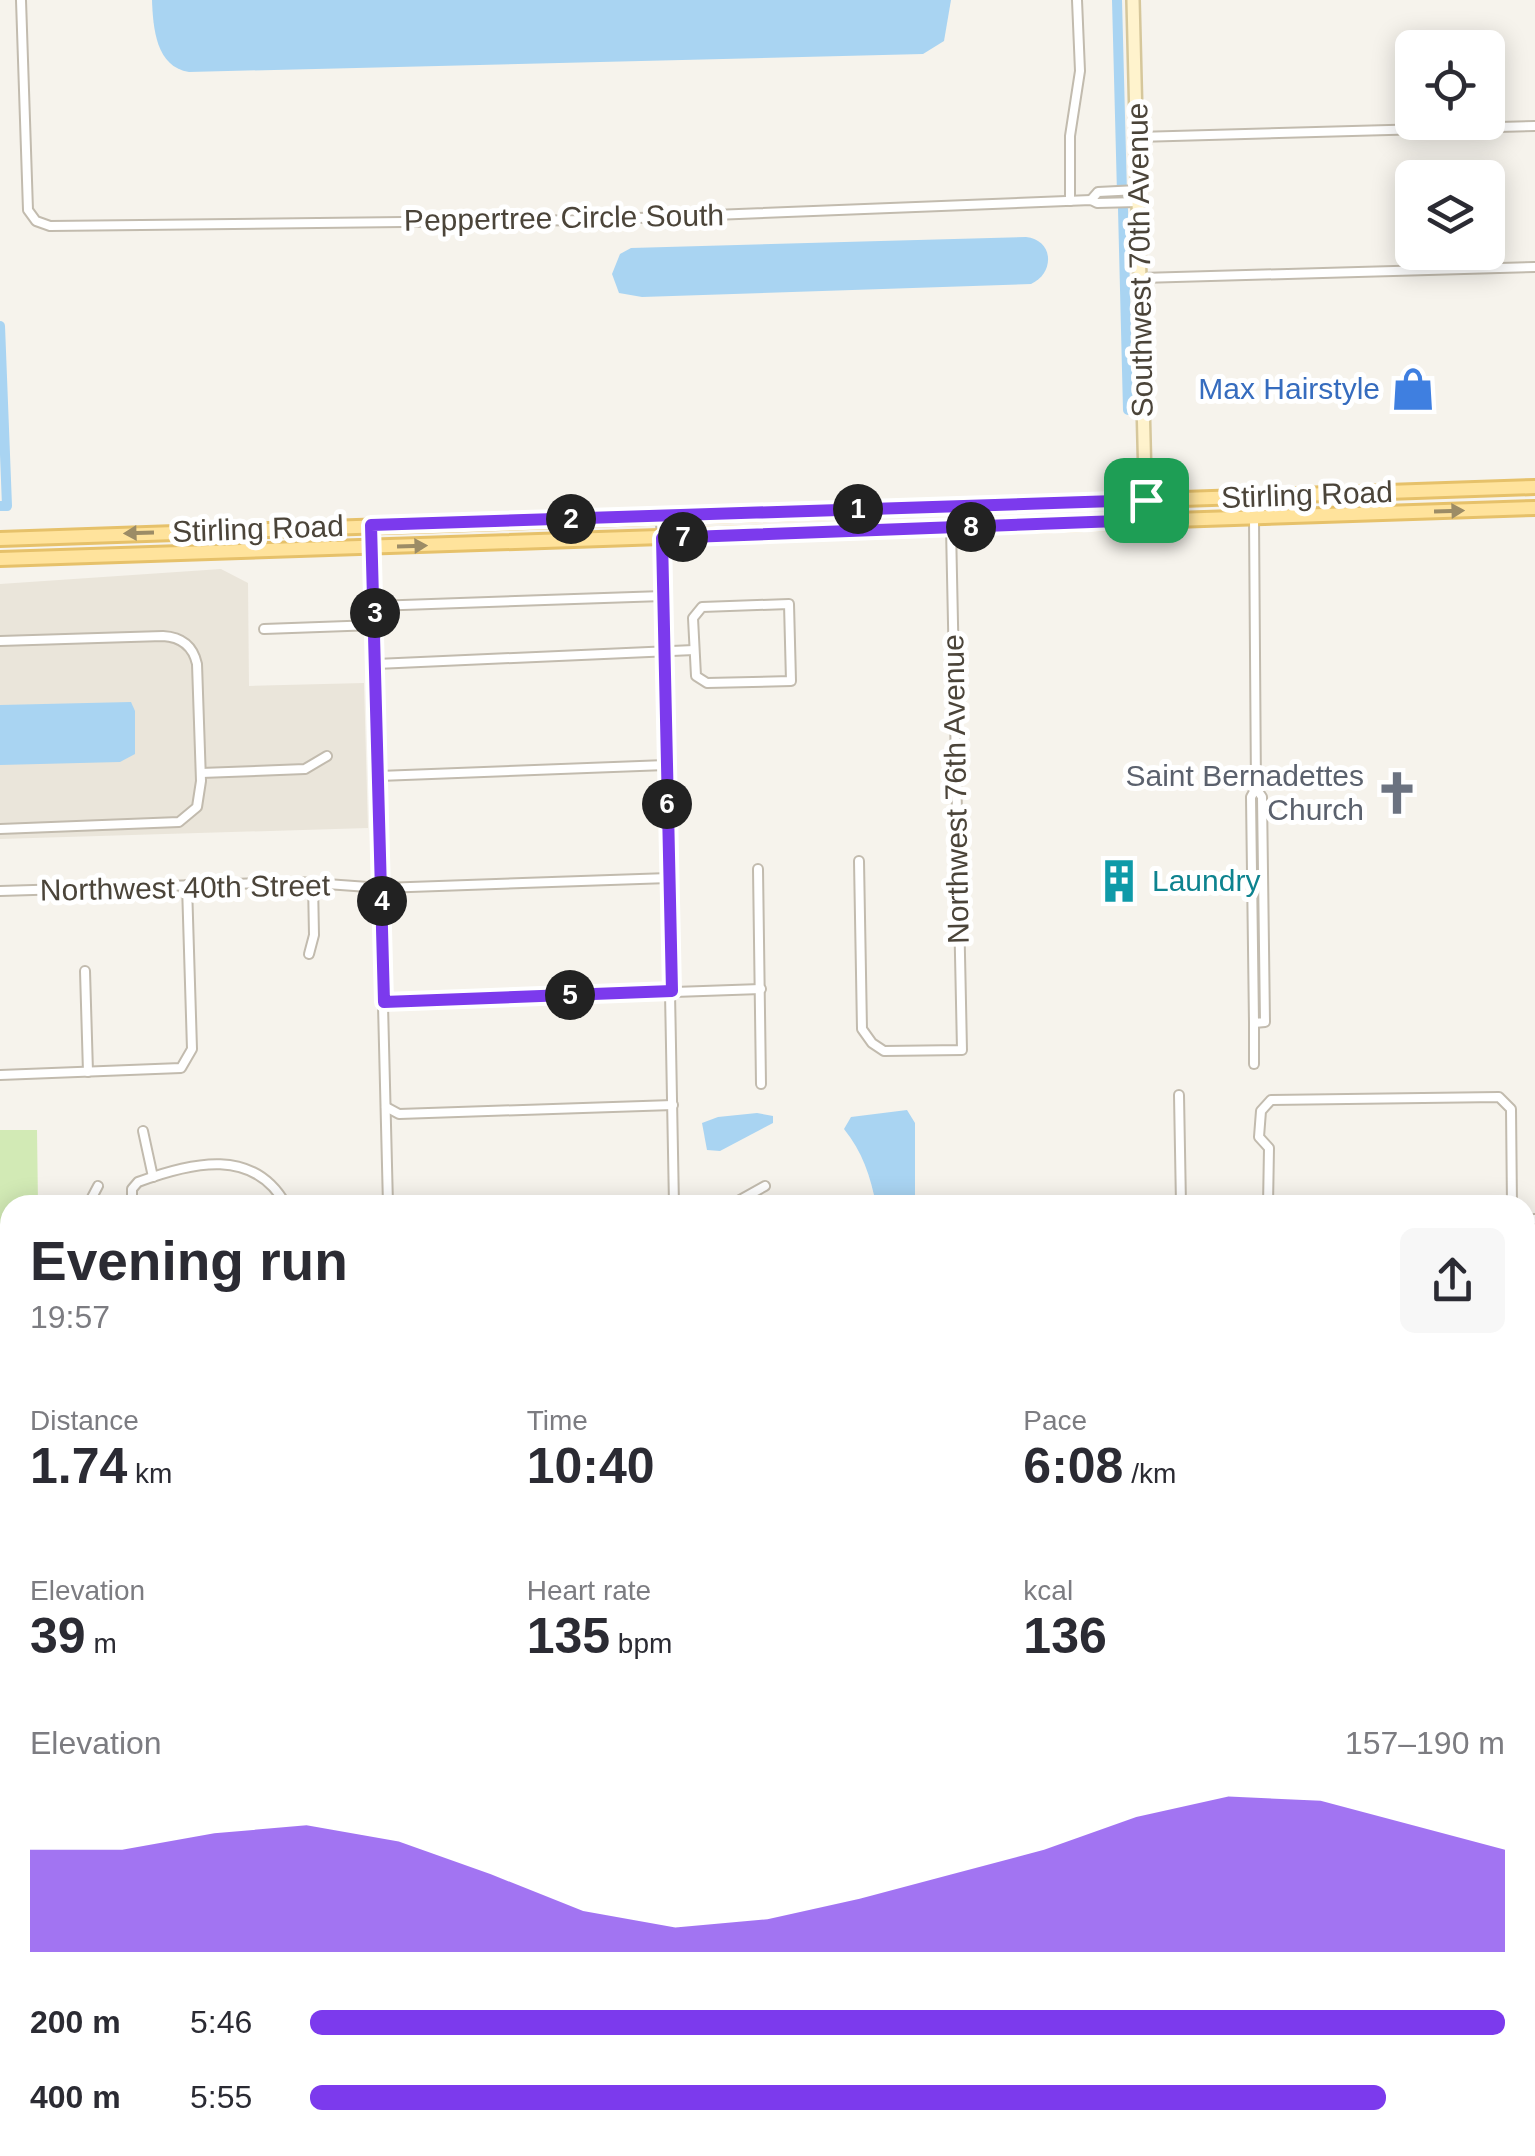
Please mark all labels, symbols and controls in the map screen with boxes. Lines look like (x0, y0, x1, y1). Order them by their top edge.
map controls (1395, 30, 1505, 270)
button: locate (1395, 30, 1505, 140)
street label: Southwest 70th Avenue (1120, 102, 1159, 418)
button: layers (1395, 160, 1505, 270)
street label: Peppertree Circle South (404, 198, 724, 237)
shop icon: Max Hairstyle (1389, 365, 1437, 413)
place label: Max Hairstyle (1198, 372, 1380, 405)
pin (1104, 458, 1189, 543)
icon: arrive (1119, 473, 1174, 528)
street label: Stirling Road (1221, 475, 1393, 514)
pin: 1 (833, 484, 883, 534)
text: 1 (850, 493, 866, 524)
pin: 2 (546, 494, 596, 544)
pin: 8 (946, 502, 996, 552)
one-way arrow (1433, 502, 1465, 518)
text: 2 (563, 503, 579, 534)
street label: Stirling Road (172, 509, 344, 548)
text: 8 (963, 511, 979, 542)
pin: 7 (658, 512, 708, 562)
text: 7 (675, 521, 691, 552)
one-way arrow (122, 526, 154, 542)
one-way arrow (397, 537, 429, 553)
pin: 3 (350, 588, 400, 638)
text: 3 (367, 597, 383, 628)
street label: Northwest 76th Avenue (936, 634, 975, 944)
place label: Saint Bernadettes Church (1126, 759, 1364, 826)
church icon: Saint Bernadettes Church (1373, 769, 1421, 817)
pin: 6 (642, 779, 692, 829)
text: 6 (659, 788, 675, 819)
building icon: Laundry (1095, 857, 1143, 905)
place label: Laundry (1152, 864, 1260, 897)
street label: Northwest 40th Street (40, 868, 331, 907)
pin: 4 (357, 876, 407, 926)
text: 4 (374, 885, 390, 916)
pin: 5 (545, 970, 595, 1020)
text: 5 (562, 979, 578, 1010)
button: share (1400, 1228, 1505, 1333)
text: Evening run (30, 1230, 348, 1292)
text: 19:57 (30, 1299, 110, 1335)
text: Distance (30, 1405, 139, 1436)
text: Time (527, 1405, 588, 1436)
text: Pace (1023, 1405, 1087, 1436)
text: 1.74 (30, 1438, 127, 1494)
text: 10:40 (527, 1438, 655, 1494)
text: 6:08 (1023, 1438, 1123, 1494)
text: km (127, 1458, 172, 1489)
text: /km (1123, 1458, 1176, 1489)
text: Elevation (30, 1575, 145, 1606)
text: Heart rate (527, 1575, 651, 1606)
text: kcal (1023, 1575, 1073, 1606)
text: 39 (30, 1608, 86, 1664)
text: 135 (527, 1608, 610, 1664)
text: 136 (1023, 1608, 1107, 1664)
text: m (86, 1628, 117, 1659)
text: bpm (610, 1628, 672, 1659)
text: Elevation (30, 1725, 162, 1761)
text: 157–190 m (1345, 1725, 1505, 1761)
text: 200 m (30, 2004, 121, 2040)
text: 5:46 (190, 2004, 252, 2040)
text: 400 m (30, 2079, 121, 2115)
text: 5:55 (190, 2079, 252, 2115)

